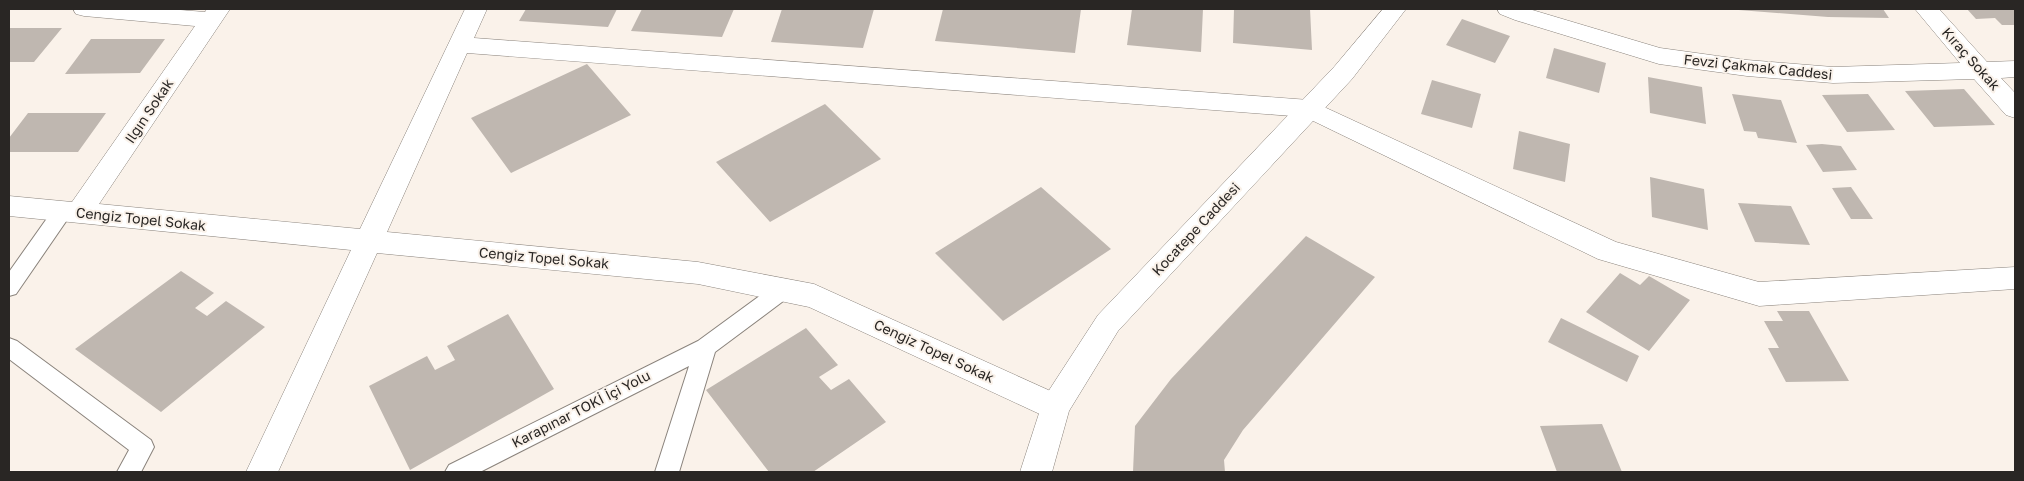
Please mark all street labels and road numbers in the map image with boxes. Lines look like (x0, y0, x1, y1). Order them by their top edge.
street label: Kıraç Sokak (1939, 24, 2004, 94)
street label: Fevzi Çakmak Caddesi (1683, 50, 1833, 83)
street label: Ilgın Sokak (121, 75, 176, 146)
street label: Kocatepe Caddesi (1148, 179, 1243, 279)
street label: Cengiz Topel Sokak (75, 203, 207, 234)
street label: Cengiz Topel Sokak (478, 243, 610, 272)
street label: Cengiz Topel Sokak (871, 315, 997, 386)
street label: Karapınar TOKİ İçi Yolu (509, 366, 653, 451)

